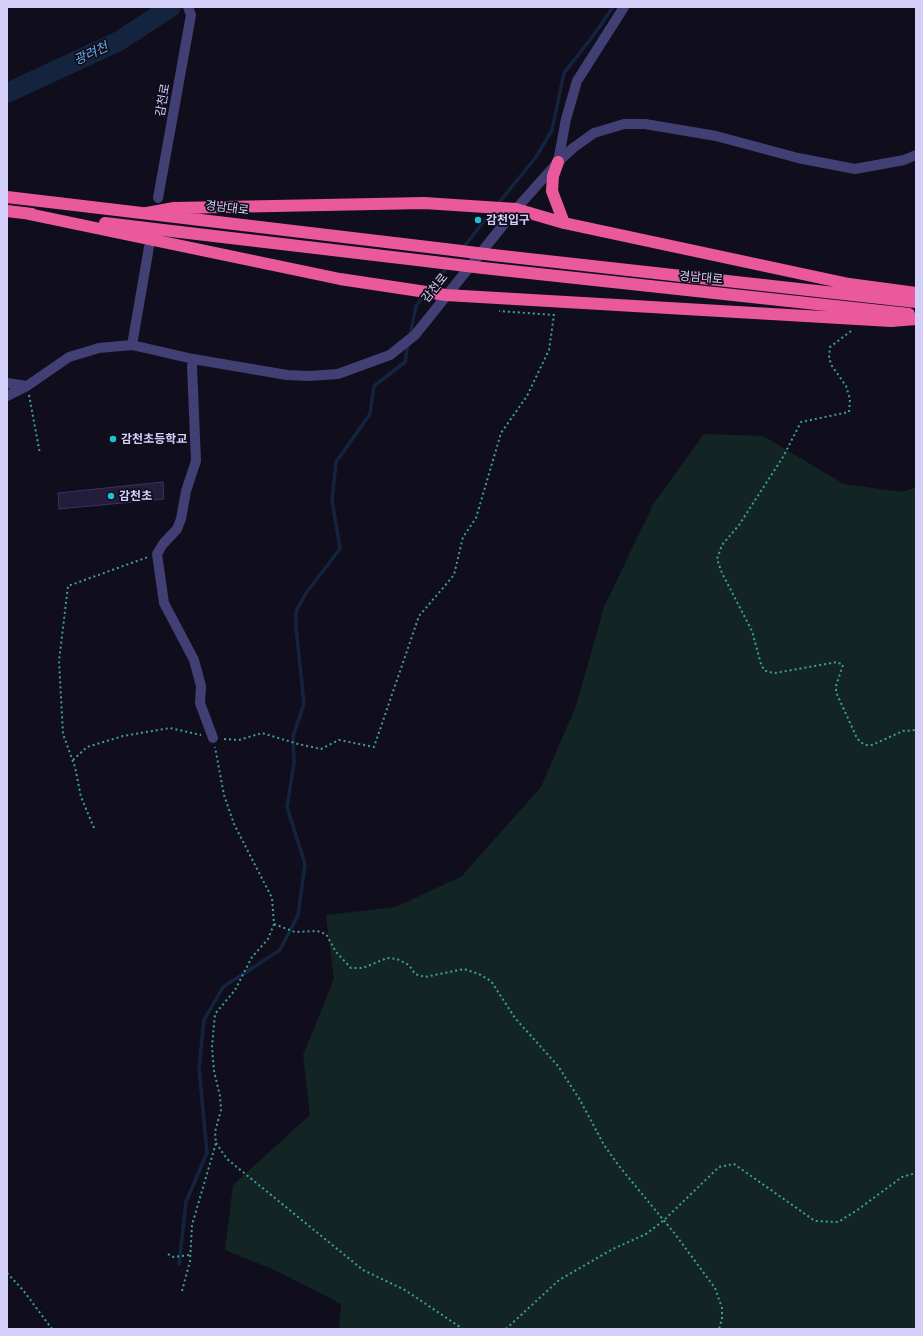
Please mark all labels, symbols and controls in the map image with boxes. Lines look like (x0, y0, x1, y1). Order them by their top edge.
water label: 광려천 (71, 39, 111, 69)
street label: 감천로 (153, 82, 173, 118)
street label: 경남대로 (204, 198, 250, 218)
place label: 감천입구 (486, 213, 530, 227)
marker: 감천입구 (473, 215, 483, 225)
street label: 경남대로 (678, 269, 724, 287)
street label: 감천로 (419, 271, 451, 305)
place label: 감천초등학교 (121, 432, 187, 446)
marker: 감천초등학교 (108, 434, 118, 444)
place label: 감천초 (119, 489, 152, 503)
marker: 감천초 (106, 491, 116, 501)

